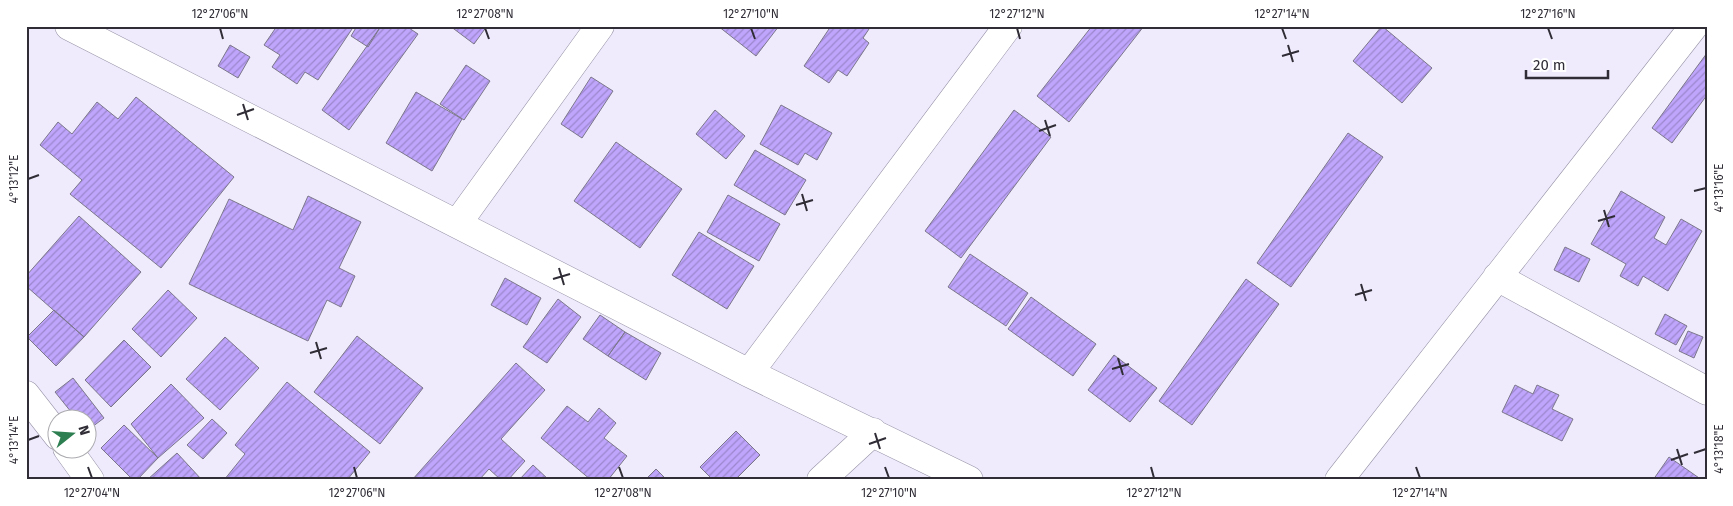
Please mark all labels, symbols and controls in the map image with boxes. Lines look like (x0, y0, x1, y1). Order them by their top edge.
text: 12°27'06"N (191, 7, 249, 21)
text: 12°27'08"N (456, 7, 514, 21)
text: 12°27'10"N (723, 7, 779, 21)
text: 12°27'12"N (989, 7, 1045, 21)
text: 12°27'14"N (1254, 7, 1310, 21)
text: 12°27'16"N (1520, 7, 1576, 21)
scale bar (1526, 48, 1608, 80)
text: 20 m (1533, 56, 1566, 74)
text: 4°13'12"E (7, 155, 21, 203)
text: 4°13'16"E (1712, 163, 1726, 213)
north arrow (48, 408, 98, 458)
text: 4°13'14"E (7, 416, 21, 464)
text: N (74, 423, 93, 437)
text: 4°13'18"E (1712, 424, 1726, 474)
text: 12°27'04"N (64, 486, 120, 500)
text: 12°27'06"N (328, 486, 386, 500)
text: 12°27'08"N (594, 486, 652, 500)
text: 12°27'10"N (861, 486, 917, 500)
text: 12°27'12"N (1126, 486, 1182, 500)
text: 12°27'14"N (1392, 486, 1448, 500)

